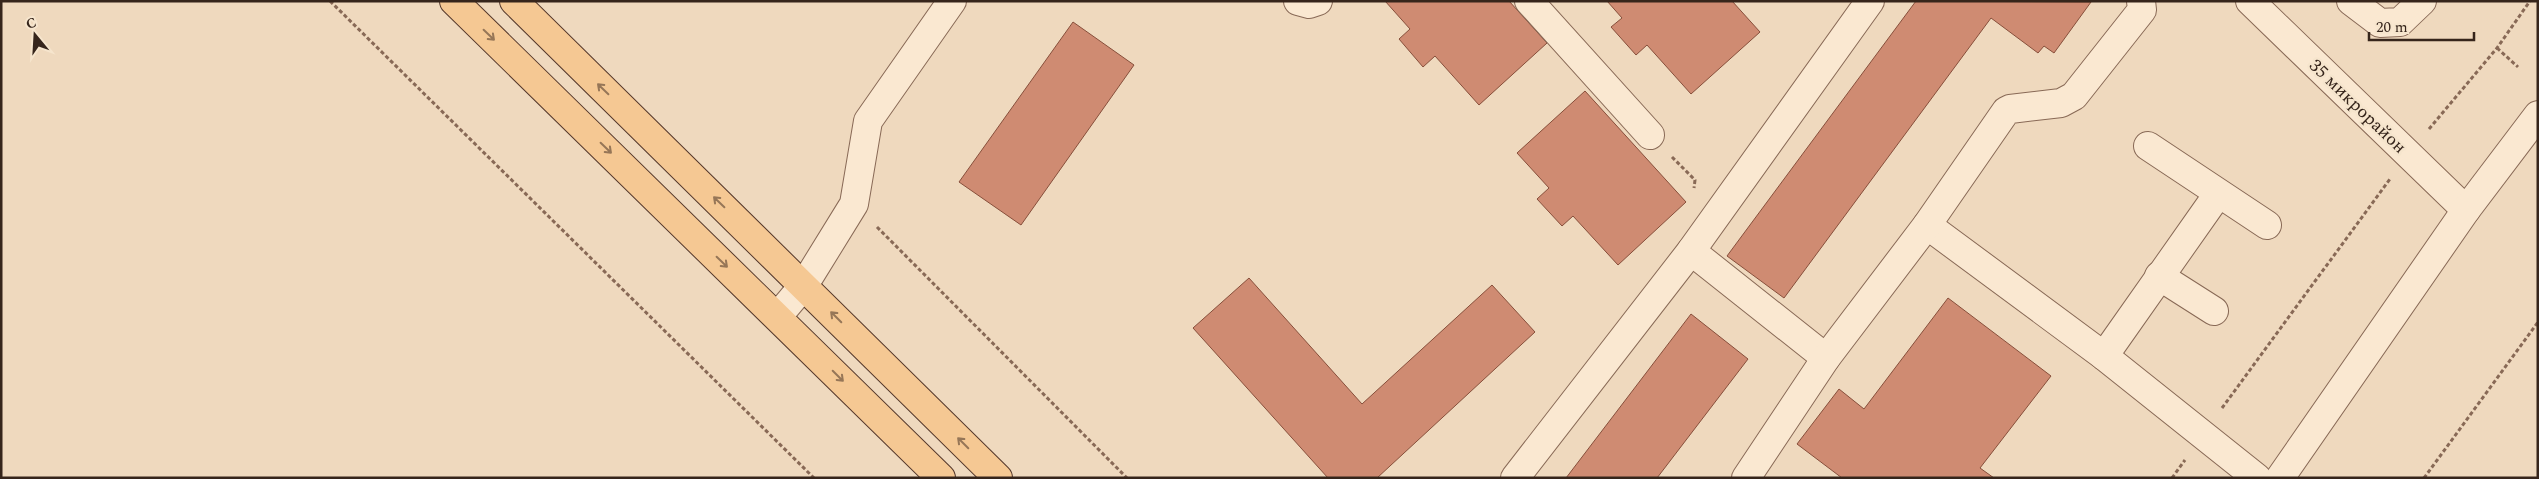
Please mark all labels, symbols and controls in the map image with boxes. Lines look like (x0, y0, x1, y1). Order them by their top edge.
north arrow (10, 10, 60, 60)
scale bar (2369, 10, 2474, 42)
text: С (23, 12, 39, 35)
text: 20 m (2376, 16, 2408, 39)
one-way arrow (483, 29, 495, 41)
street label: 35 микрорайон (2303, 53, 2413, 160)
one-way arrow (597, 82, 609, 95)
one-way arrow (599, 142, 611, 154)
one-way arrow (713, 196, 725, 208)
one-way arrow (716, 256, 729, 268)
one-way arrow (830, 311, 842, 323)
one-way arrow (832, 369, 844, 382)
one-way arrow (958, 438, 970, 450)

